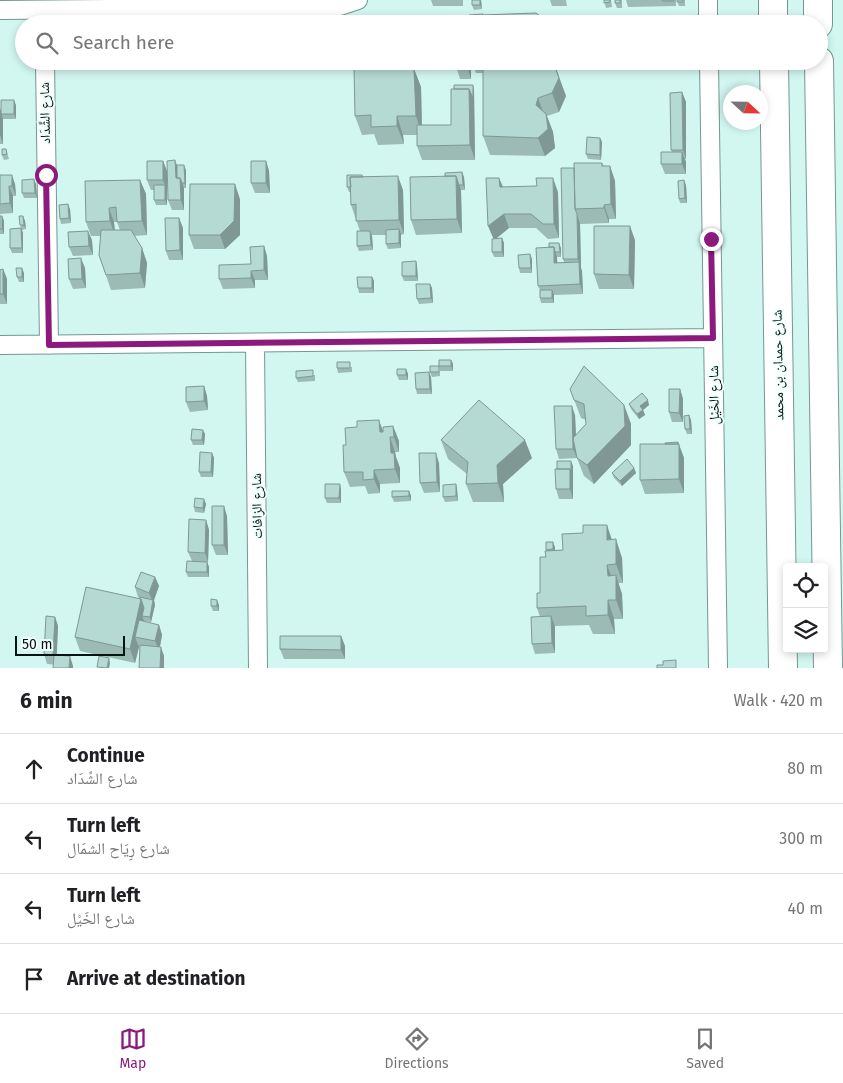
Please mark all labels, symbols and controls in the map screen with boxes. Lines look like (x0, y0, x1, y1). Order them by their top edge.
search box (15, 15, 828, 70)
icon: search (33, 29, 61, 57)
text: Search here (73, 31, 174, 54)
street label: شارع الشِّدَاد (36, 82, 55, 144)
north arrow (723, 85, 768, 130)
route start (35, 164, 58, 187)
route end (700, 228, 723, 251)
street label: شارع حمدان بن محمد (769, 309, 788, 421)
street label: شارع الخَيْل (705, 365, 724, 425)
street label: شارع الزافات (248, 473, 267, 539)
map controls (783, 563, 828, 653)
button: locate (783, 563, 828, 608)
button: layers (783, 608, 828, 653)
scale bar (15, 633, 125, 656)
text: 50 m (22, 636, 53, 653)
text: 6 min (20, 688, 73, 714)
text: Walk · 420 m (734, 691, 823, 710)
text: Continue (67, 744, 145, 767)
icon: ahead (20, 755, 48, 783)
text: 80 m (787, 759, 823, 778)
text: شارع الشِّدَاد (67, 769, 137, 788)
text: Turn left (67, 814, 141, 837)
icon: left (20, 825, 48, 853)
text: 300 m (779, 829, 823, 848)
text: شارع رِيَاح الشمَال (67, 839, 170, 858)
text: Turn left (67, 884, 141, 907)
icon: left (20, 895, 48, 923)
text: 40 m (788, 899, 823, 918)
text: شارع الخَيْل (67, 909, 135, 928)
icon: arrive (20, 965, 48, 993)
text: Arrive at destination (67, 967, 246, 990)
tab: Map (119, 1025, 147, 1072)
tab: Directions (384, 1025, 449, 1072)
tab: Saved (686, 1025, 724, 1072)

